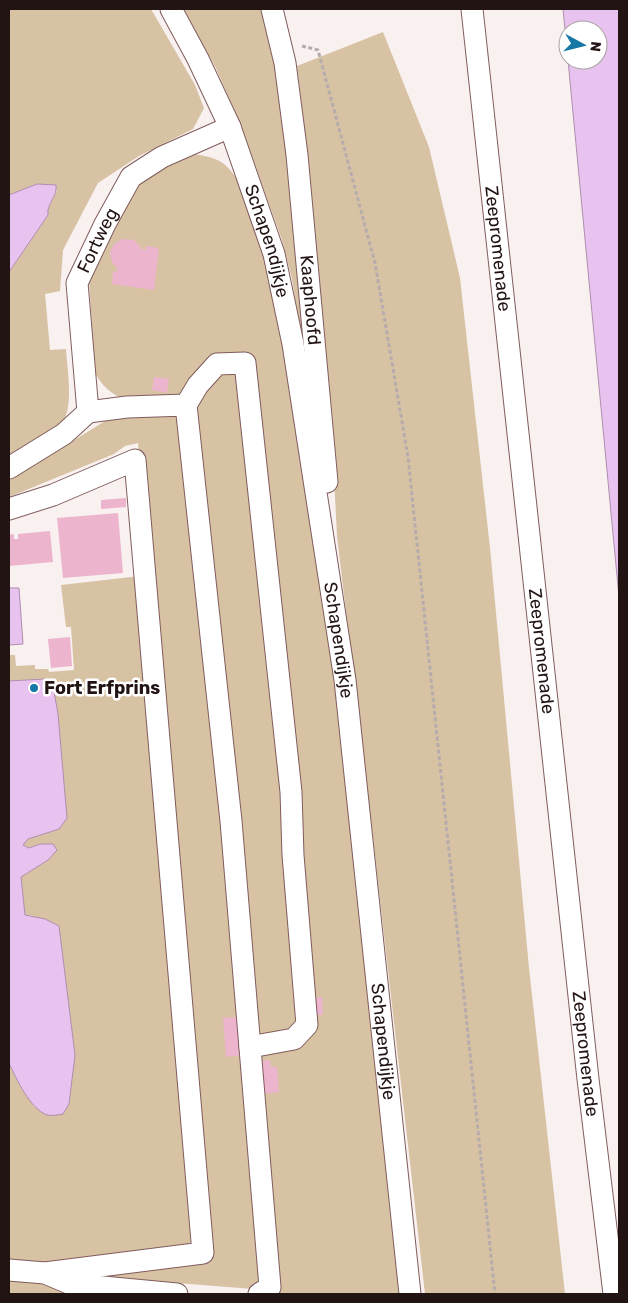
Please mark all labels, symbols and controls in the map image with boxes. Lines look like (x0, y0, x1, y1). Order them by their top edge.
north arrow (558, 20, 608, 70)
text: N (586, 40, 604, 53)
street label: Schapendijkje (240, 181, 294, 300)
street label: Zeepromenade (480, 185, 516, 313)
street label: Fortweg (72, 204, 123, 276)
street label: Kaaphoofd (295, 254, 325, 346)
street label: Schapendijkje (319, 580, 358, 699)
street label: Zeepromenade (524, 587, 559, 715)
place label: Fort Erfprins (44, 677, 160, 699)
marker: Fort Erfprins (28, 682, 40, 694)
street label: Schapendijkje (366, 982, 400, 1101)
street label: Zeepromenade (568, 990, 603, 1118)

